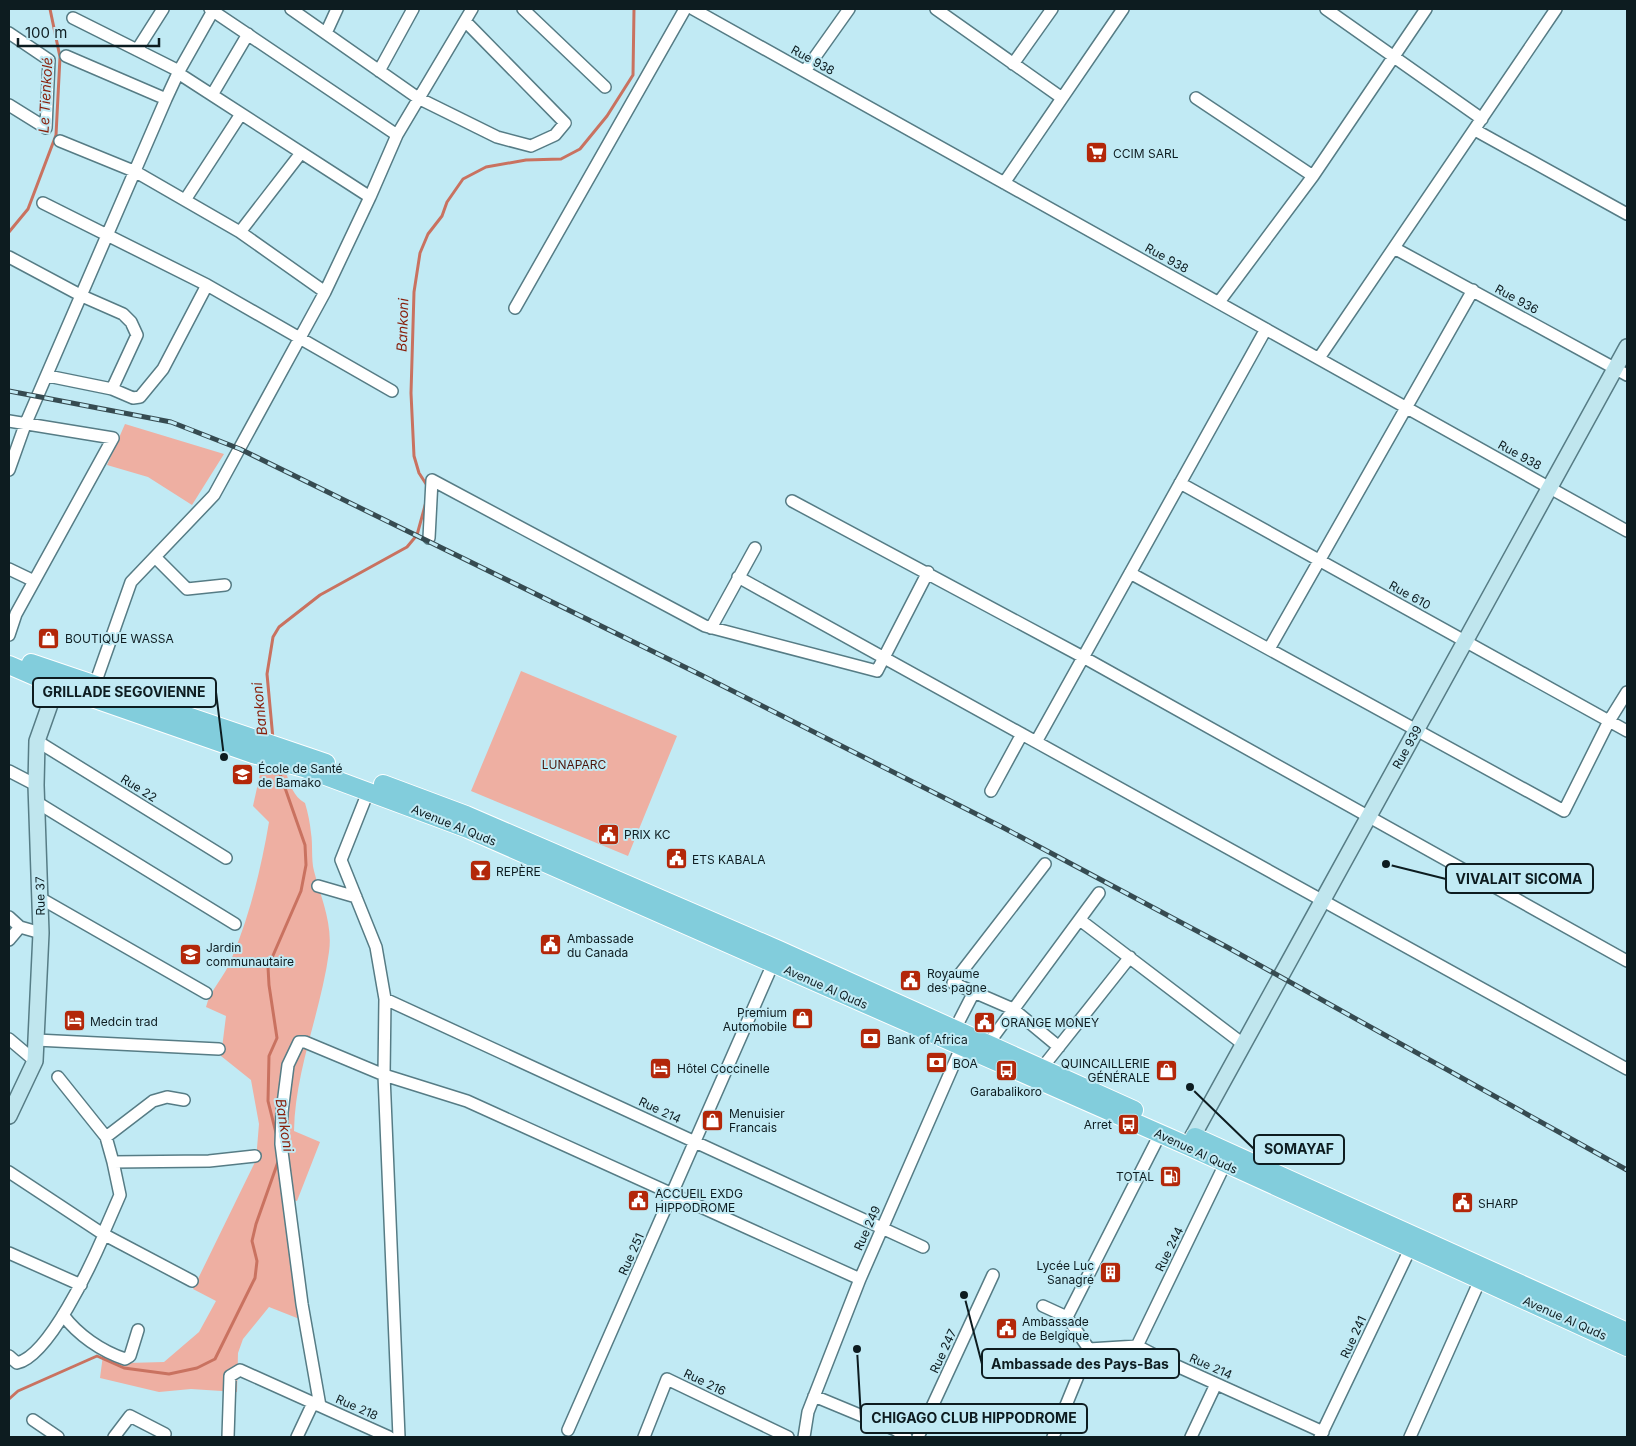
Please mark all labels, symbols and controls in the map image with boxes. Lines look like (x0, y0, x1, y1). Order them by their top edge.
scale bar (18, 15, 159, 47)
text: 100 m (25, 23, 67, 42)
street label: Rue 938 (789, 42, 837, 78)
water label: Le Tienkolé (35, 57, 55, 133)
supermarket icon: CCIM SARL (1085, 141, 1109, 165)
place label: CCIM SARL (1113, 146, 1179, 161)
street label: Rue 938 (1143, 240, 1191, 276)
street label: Rue 936 (1493, 281, 1541, 317)
water label: Bankoni (393, 297, 411, 352)
street label: Rue 938 (1496, 437, 1544, 473)
street label: Rue 610 (1387, 578, 1433, 612)
shop icon: BOUTIQUE WASSA (37, 626, 61, 650)
place label: BOUTIQUE WASSA (65, 631, 174, 646)
callout: GRILLADE SEGOVIENNE (33, 678, 216, 707)
water label: Bankoni (248, 681, 270, 736)
text: GRILLADE SEGOVIENNE (43, 683, 205, 700)
street label: Rue 939 (1389, 723, 1425, 771)
park label: LUNAPARC (542, 757, 607, 772)
place label: École de Santé de Bamako (258, 761, 343, 790)
school or university icon: École de Santé de Bamako (230, 763, 254, 787)
street label: Rue 22 (118, 771, 160, 805)
street label: Avenue Al Quds (409, 801, 499, 849)
public building icon: PRIX KC (596, 822, 620, 846)
place label: PRIX KC (624, 827, 671, 842)
public building icon: ETS KABALA (664, 847, 688, 871)
place label: ETS KABALA (692, 852, 766, 867)
bar icon: REPÈRE (468, 859, 492, 883)
place label: REPÈRE (496, 864, 541, 879)
callout: VIVALAIT SICOMA (1446, 864, 1593, 893)
text: VIVALAIT SICOMA (1456, 870, 1583, 887)
street label: Rue 37 (32, 876, 48, 916)
place label: Ambassade du Canada (567, 931, 634, 960)
public building icon: Ambassade du Canada (539, 933, 563, 957)
place label: Jardin communautaire (206, 940, 294, 969)
school or university icon: Jardin communautaire (178, 942, 202, 966)
street label: Avenue Al Quds (782, 962, 870, 1012)
place label: Royaume des pagne (927, 966, 987, 995)
public building icon: Royaume des pagne (899, 968, 923, 992)
place label: Premium Automobile (723, 1005, 787, 1034)
shop icon: Premium Automobile (791, 1007, 815, 1031)
hotel icon: Medcin trad (62, 1009, 86, 1033)
public building icon: ORANGE MONEY (973, 1010, 997, 1034)
place label: Medcin trad (90, 1014, 158, 1029)
place label: ORANGE MONEY (1001, 1015, 1099, 1030)
bank icon: Bank of Africa (859, 1027, 883, 1051)
place label: Bank of Africa (887, 1032, 968, 1047)
bank icon: BOA (925, 1051, 949, 1075)
hotel icon: Hôtel Coccinelle (649, 1056, 673, 1080)
place label: BOA (953, 1056, 978, 1071)
place label: QUINCAILLERIE GÉNÉRALE (1061, 1056, 1150, 1085)
bus stop icon: Garabalikoro (994, 1058, 1018, 1082)
shop icon: QUINCAILLERIE GÉNÉRALE (1154, 1058, 1178, 1082)
place label: Hôtel Coccinelle (677, 1061, 770, 1076)
place label: Garabalikoro (970, 1084, 1042, 1099)
street label: Rue 214 (636, 1094, 684, 1126)
water label: Bankoni (272, 1097, 298, 1153)
place label: Menuisier Francais (729, 1106, 785, 1135)
shop icon: Menuisier Francais (701, 1108, 725, 1132)
bus stop icon: Arret (1116, 1112, 1140, 1136)
place label: Arret (1084, 1117, 1112, 1132)
street label: Avenue Al Quds (1152, 1125, 1240, 1177)
callout: SOMAYAF (1254, 1135, 1344, 1164)
text: SOMAYAF (1264, 1140, 1334, 1157)
fuel station icon: TOTAL (1158, 1164, 1182, 1188)
place label: TOTAL (1116, 1169, 1154, 1184)
place label: ACCUEIL EXDG HIPPODROME (655, 1186, 743, 1215)
public building icon: ACCUEIL EXDG HIPPODROME (627, 1188, 651, 1212)
public building icon: SHARP (1450, 1191, 1474, 1215)
place label: SHARP (1478, 1196, 1519, 1211)
street label: Rue 249 (850, 1203, 884, 1253)
street label: Rue 244 (1152, 1224, 1186, 1274)
street label: Rue 251 (615, 1231, 647, 1277)
place label: Lycée Luc Sanagré (1037, 1258, 1094, 1287)
building icon: Lycée Luc Sanagré (1098, 1260, 1122, 1284)
street label: Avenue Al Quds (1521, 1293, 1609, 1343)
place label: Ambassade de Belgique (1022, 1314, 1089, 1343)
street label: Rue 241 (1337, 1314, 1369, 1360)
public building icon: Ambassade de Belgique (994, 1316, 1018, 1340)
street label: Rue 247 (926, 1326, 960, 1375)
callout: Ambassade des Pays-Bas (982, 1349, 1179, 1378)
street label: Rue 214 (1187, 1350, 1235, 1382)
text: Ambassade des Pays-Bas (991, 1355, 1169, 1372)
street label: Rue 216 (682, 1365, 728, 1399)
street label: Rue 218 (333, 1391, 381, 1423)
callout: CHIGAGO CLUB HIPPODROME (861, 1404, 1087, 1433)
text: CHIGAGO CLUB HIPPODROME (871, 1409, 1077, 1426)

